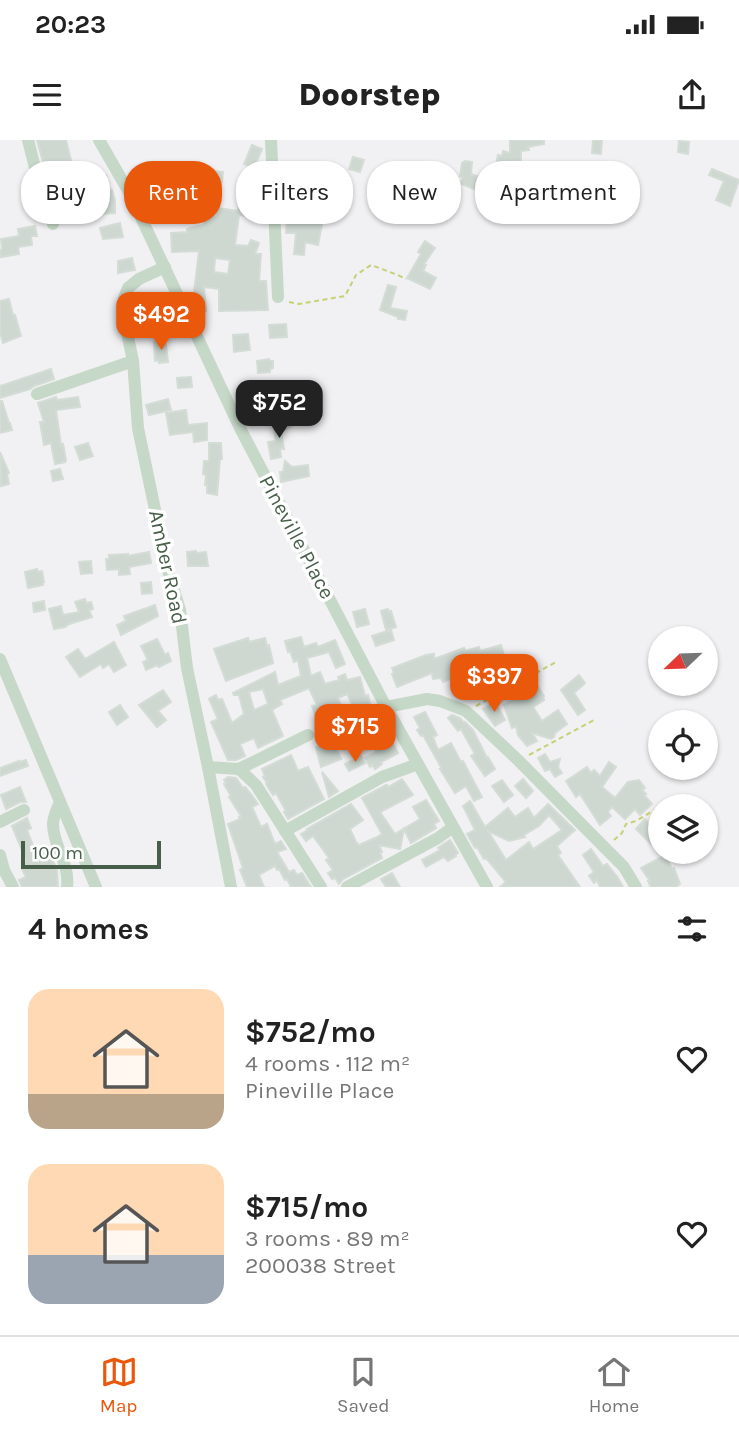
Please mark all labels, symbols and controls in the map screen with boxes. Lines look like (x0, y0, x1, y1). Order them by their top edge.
text: 20:23 (35, 9, 106, 40)
icon: menu (28, 76, 66, 114)
text: Doorstep (298, 76, 441, 113)
icon: share (673, 76, 711, 114)
chip: Buy (21, 161, 110, 224)
chip: Rent (124, 161, 222, 224)
chip: Filters (236, 161, 353, 224)
chip: New (367, 161, 461, 224)
chip: Apartment (475, 161, 640, 224)
pin: $492 (120, 292, 202, 352)
text: $492 (132, 301, 190, 328)
pin: $752 (238, 380, 320, 440)
text: $752 (252, 389, 306, 416)
street label: Pineville Place (254, 471, 340, 603)
street label: Amber Road (144, 508, 192, 626)
north arrow (648, 626, 718, 696)
map controls (648, 626, 718, 864)
pin: $397 (453, 654, 535, 714)
text: $397 (466, 663, 522, 690)
pin: $715 (314, 704, 396, 764)
button: locate (648, 710, 718, 780)
text: $715 (331, 713, 379, 740)
button: layers (648, 794, 718, 864)
scale bar (21, 838, 161, 870)
text: 100 m (32, 842, 83, 864)
icon: filters (673, 910, 711, 948)
text: 4 homes (28, 911, 149, 947)
text: $752/mo (245, 1014, 376, 1050)
icon: home (84, 1017, 168, 1101)
icon: heart (673, 1040, 711, 1078)
text: 4 rooms · 112 m² (245, 1050, 410, 1077)
text: Pineville Place (245, 1077, 394, 1104)
text: $715/mo (245, 1189, 368, 1225)
icon: home (84, 1192, 168, 1276)
icon: heart (673, 1215, 711, 1253)
text: 3 rooms · 89 m² (245, 1225, 410, 1252)
text: 200038 Street (245, 1252, 396, 1279)
tab: Map (100, 1353, 138, 1417)
tab: Saved (337, 1353, 389, 1417)
tab: Home (589, 1353, 639, 1417)

